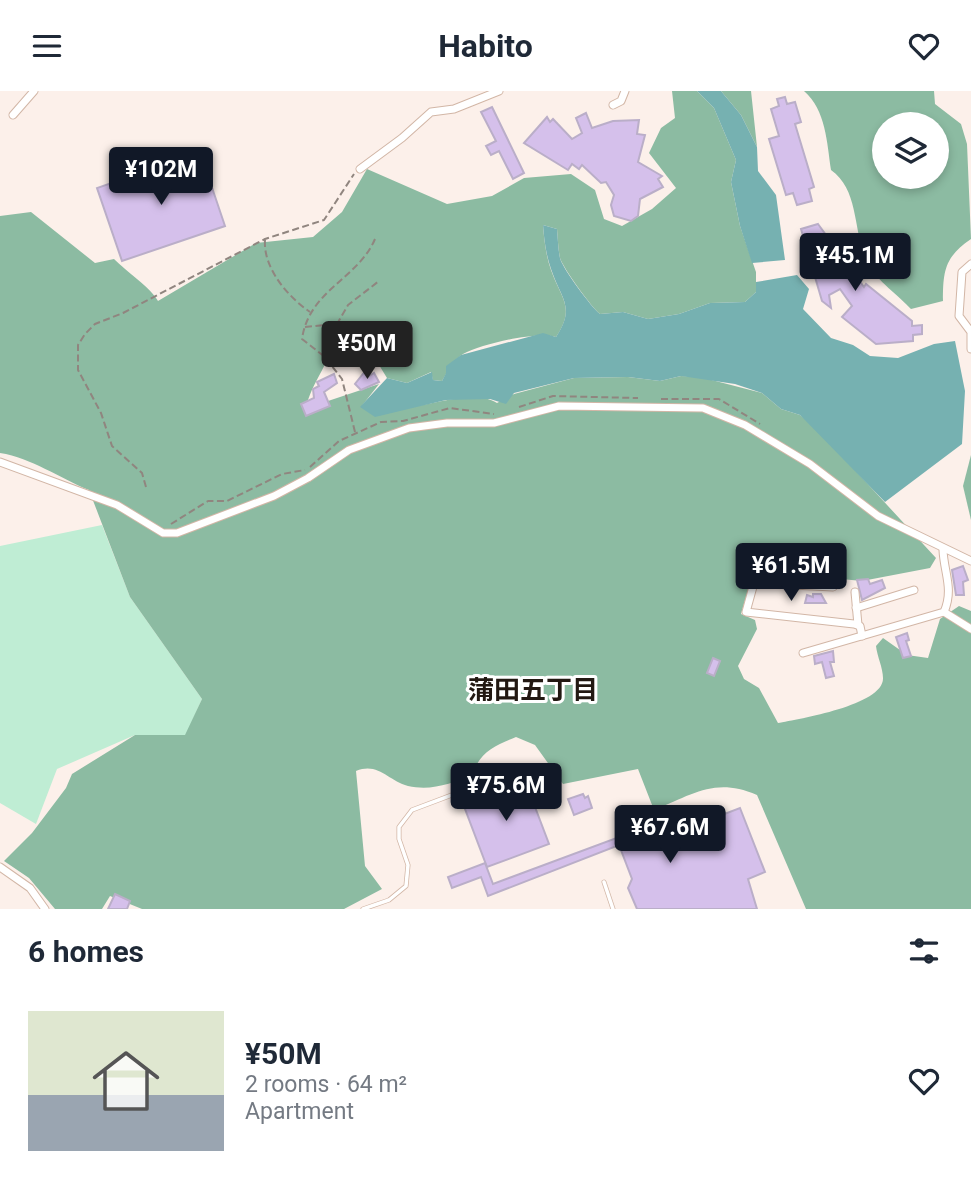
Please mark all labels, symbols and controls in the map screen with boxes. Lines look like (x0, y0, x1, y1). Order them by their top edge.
icon: menu (28, 27, 66, 65)
text: Habito (438, 27, 533, 65)
icon: heart (905, 27, 943, 65)
map controls (872, 112, 949, 189)
button: layers (872, 112, 949, 189)
pin: ¥102M (112, 148, 210, 207)
text: ¥102M (125, 156, 197, 183)
pin: ¥45.1M (798, 233, 912, 293)
text: ¥45.1M (816, 242, 894, 269)
pin: ¥50M (326, 321, 408, 381)
text: ¥50M (338, 330, 396, 357)
pin: ¥61.5M (734, 543, 848, 603)
text: ¥61.5M (752, 552, 830, 579)
district label: 蒲田五丁目 (468, 675, 598, 705)
pin: ¥75.6M (449, 763, 563, 823)
text: ¥75.6M (467, 772, 545, 799)
pin: ¥67.6M (613, 805, 727, 865)
text: ¥67.6M (631, 814, 709, 841)
icon: filters (905, 932, 943, 970)
text: 6 homes (28, 934, 144, 969)
text: ¥50M (245, 1036, 322, 1071)
icon: home (84, 1039, 168, 1123)
icon: heart (905, 1062, 943, 1100)
text: 2 rooms · 64 m² (245, 1071, 407, 1098)
text: Apartment (245, 1098, 354, 1125)

